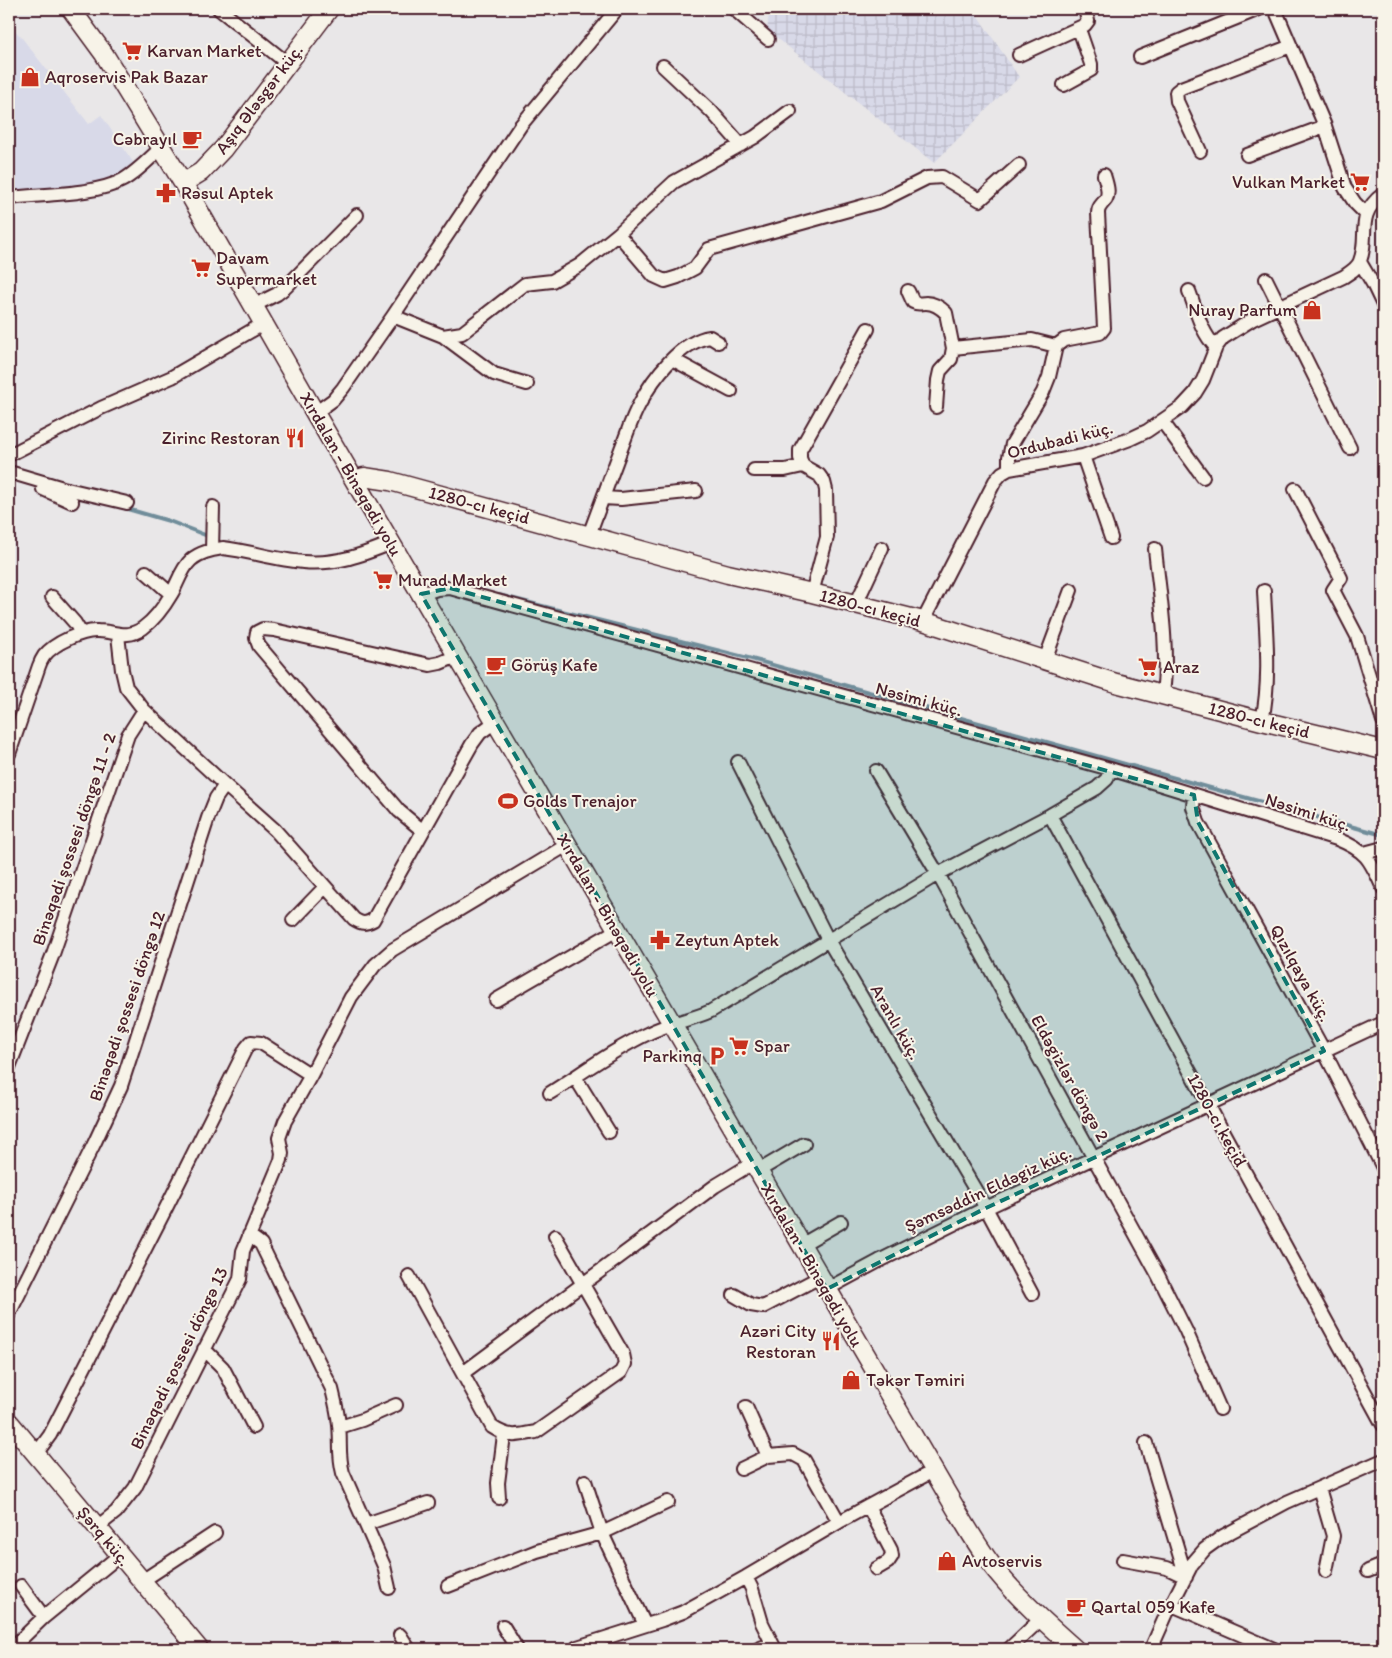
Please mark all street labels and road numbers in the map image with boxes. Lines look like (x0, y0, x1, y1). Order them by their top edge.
street label: Aşıq Ələsgər küç. (210, 39, 308, 159)
street label: Xırdalan - Binəqədi yolu (295, 388, 407, 560)
street label: Ordubadi küç. (1005, 416, 1115, 464)
street label: 1280-cı keçid (426, 481, 532, 529)
street label: 1280-cı keçid (817, 584, 923, 632)
street label: Nəsimi küç. (873, 677, 965, 721)
street label: 1280-cı keçid (1206, 697, 1312, 743)
street label: Binəqədi şossesi döngə 11 - 2 (27, 729, 121, 948)
street label: Nəsimi küç. (1262, 788, 1354, 836)
street label: Xırdalan - Binəqədi yolu (552, 829, 664, 1001)
street label: Binəqədi şossesi döngə 12 (84, 907, 170, 1104)
street label: Qızılqaya küç. (1265, 921, 1337, 1025)
street label: Aranlı küç. (866, 980, 926, 1064)
street label: Eldəgizlər döngə 2 (1026, 1011, 1114, 1146)
street label: 1280-cı keçid (1182, 1069, 1252, 1171)
street label: Şəmsəddin Eldəgiz küç. (901, 1141, 1075, 1237)
street label: Xırdalan - Binəqədi yolu (756, 1179, 868, 1351)
street label: Binəqədi şossesi döngə 13 (125, 1263, 233, 1453)
street label: Şərq küç. (73, 1501, 135, 1571)

